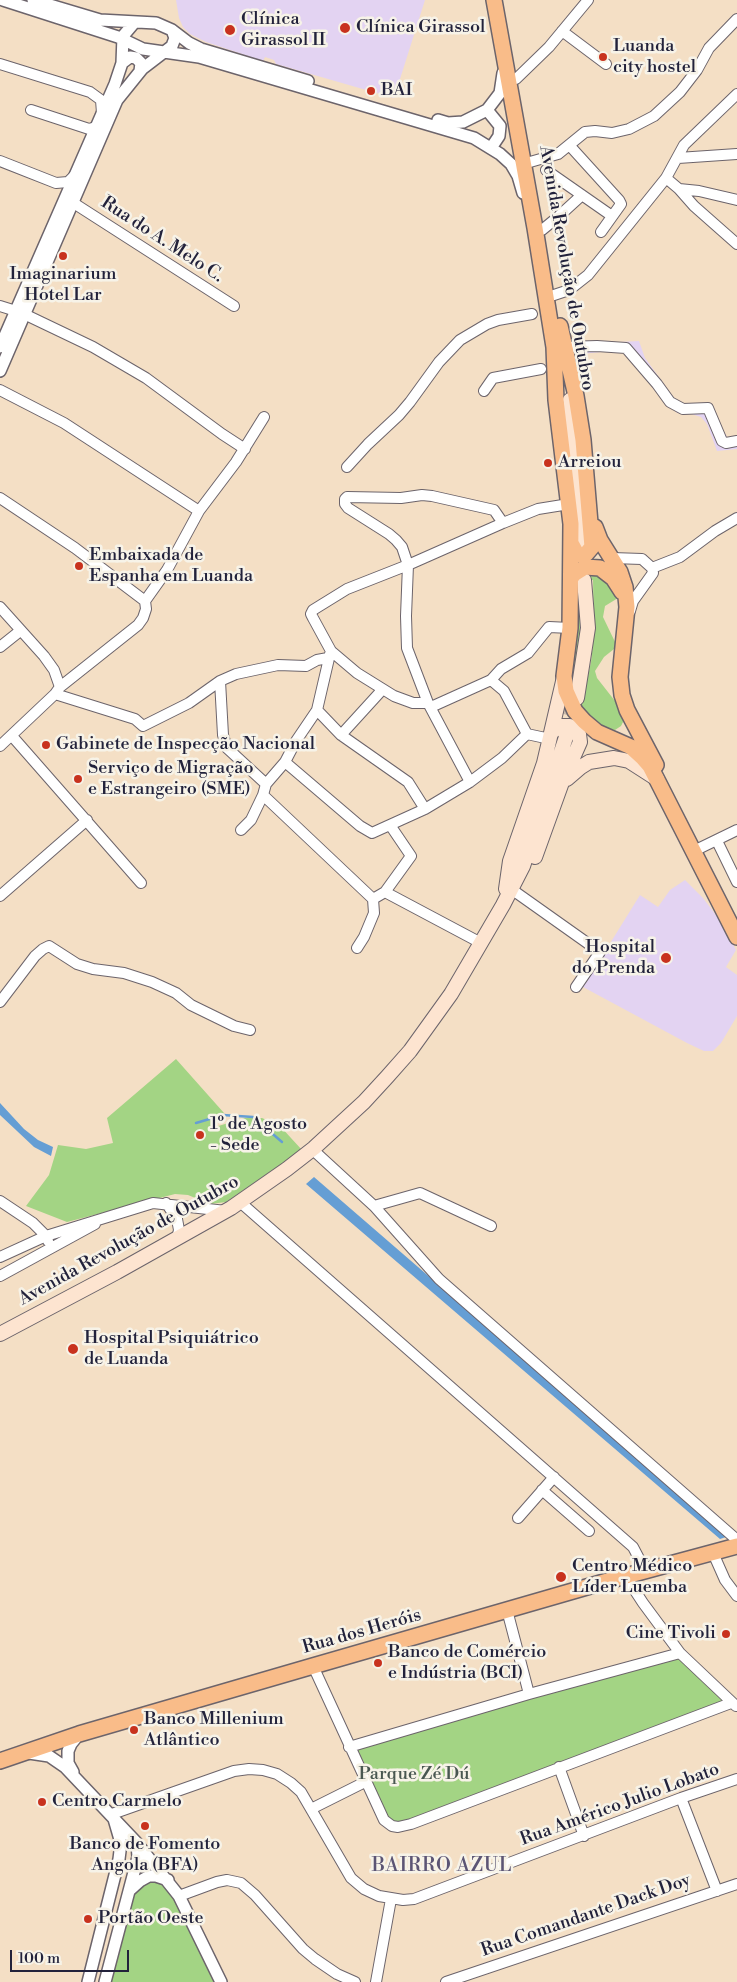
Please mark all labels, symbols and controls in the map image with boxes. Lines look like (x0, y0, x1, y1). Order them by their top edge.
place label: Clínica Girassol II (241, 9, 326, 52)
place label: Clínica Girassol (356, 17, 485, 39)
marker: Clínica Girassol (338, 21, 352, 35)
marker: Clínica Girassol II (223, 23, 237, 37)
place label: Luanda city hostel (613, 36, 696, 78)
marker: Luanda city hostel (597, 51, 609, 63)
place label: BAI (381, 80, 412, 102)
marker: BAI (365, 85, 377, 97)
street label: Avenida Revolução de Outubro (534, 144, 598, 392)
street label: Rua do A. Melo C. (97, 192, 227, 288)
marker: Imaginarium Hotel Lar (57, 250, 69, 262)
place label: Imaginarium Hotel Lar (10, 264, 116, 306)
place label: Arreiou (558, 452, 622, 474)
marker: Arreiou (542, 457, 554, 469)
place label: Embaixada de Espanha em Luanda (89, 545, 253, 588)
marker: Embaixada de Espanha em Luanda (73, 560, 85, 572)
place label: Gabinete de Inspecção Nacional (56, 734, 315, 756)
marker: Gabinete de Inspecção Nacional (40, 739, 52, 751)
place label: Serviço de Migração e Estrangeiro (SME) (88, 758, 253, 801)
marker: Serviço de Migração e Estrangeiro (SME) (72, 773, 84, 785)
place label: Hospital do Prenda (572, 937, 655, 980)
marker: Hospital do Prenda (659, 951, 673, 965)
place label: 1º de Agosto - Sede (210, 1114, 307, 1156)
marker: 1º de Agosto - Sede (194, 1129, 206, 1141)
street label: Avenida Revolução de Outubro (15, 1171, 243, 1311)
place label: Hospital Psiquiátrico de Luanda (84, 1328, 259, 1370)
marker: Hospital Psiquiátrico de Luanda (66, 1342, 80, 1356)
place label: Centro Médico Líder Luemba (572, 1556, 692, 1598)
marker: Centro Médico Líder Luemba (554, 1570, 568, 1584)
street label: Rua dos Heróis (300, 1605, 424, 1659)
place label: Cine Tivoli (626, 1623, 716, 1645)
marker: Cine Tivoli (720, 1628, 732, 1640)
place label: Banco de Comércio e Indústria (BCI) (388, 1642, 546, 1685)
marker: Banco de Comércio e Indústria (BCI) (372, 1657, 384, 1669)
place label: Banco Millenium Atlântico (144, 1709, 284, 1752)
marker: Banco Millenium Atlântico (128, 1724, 140, 1736)
street label: Rua Américo Julio Lobato (517, 1759, 723, 1851)
park label: Parque Zé Dú (358, 1764, 470, 1786)
place label: Centro Carmelo (52, 1791, 182, 1813)
marker: Centro Carmelo (36, 1796, 48, 1808)
marker: Banco de Fomento Angola (BFA) (139, 1820, 151, 1832)
place label: Banco de Fomento Angola (BFA) (70, 1834, 220, 1876)
district label: BAIRRO AZUL (370, 1855, 514, 1877)
street label: Rua Comandante Dack Doy (478, 1870, 694, 1962)
place label: Portão Oeste (98, 1908, 204, 1930)
marker: Portão Oeste (82, 1913, 94, 1925)
scale bar (12, 1940, 131, 1972)
text: 100 m (18, 1949, 60, 1968)

